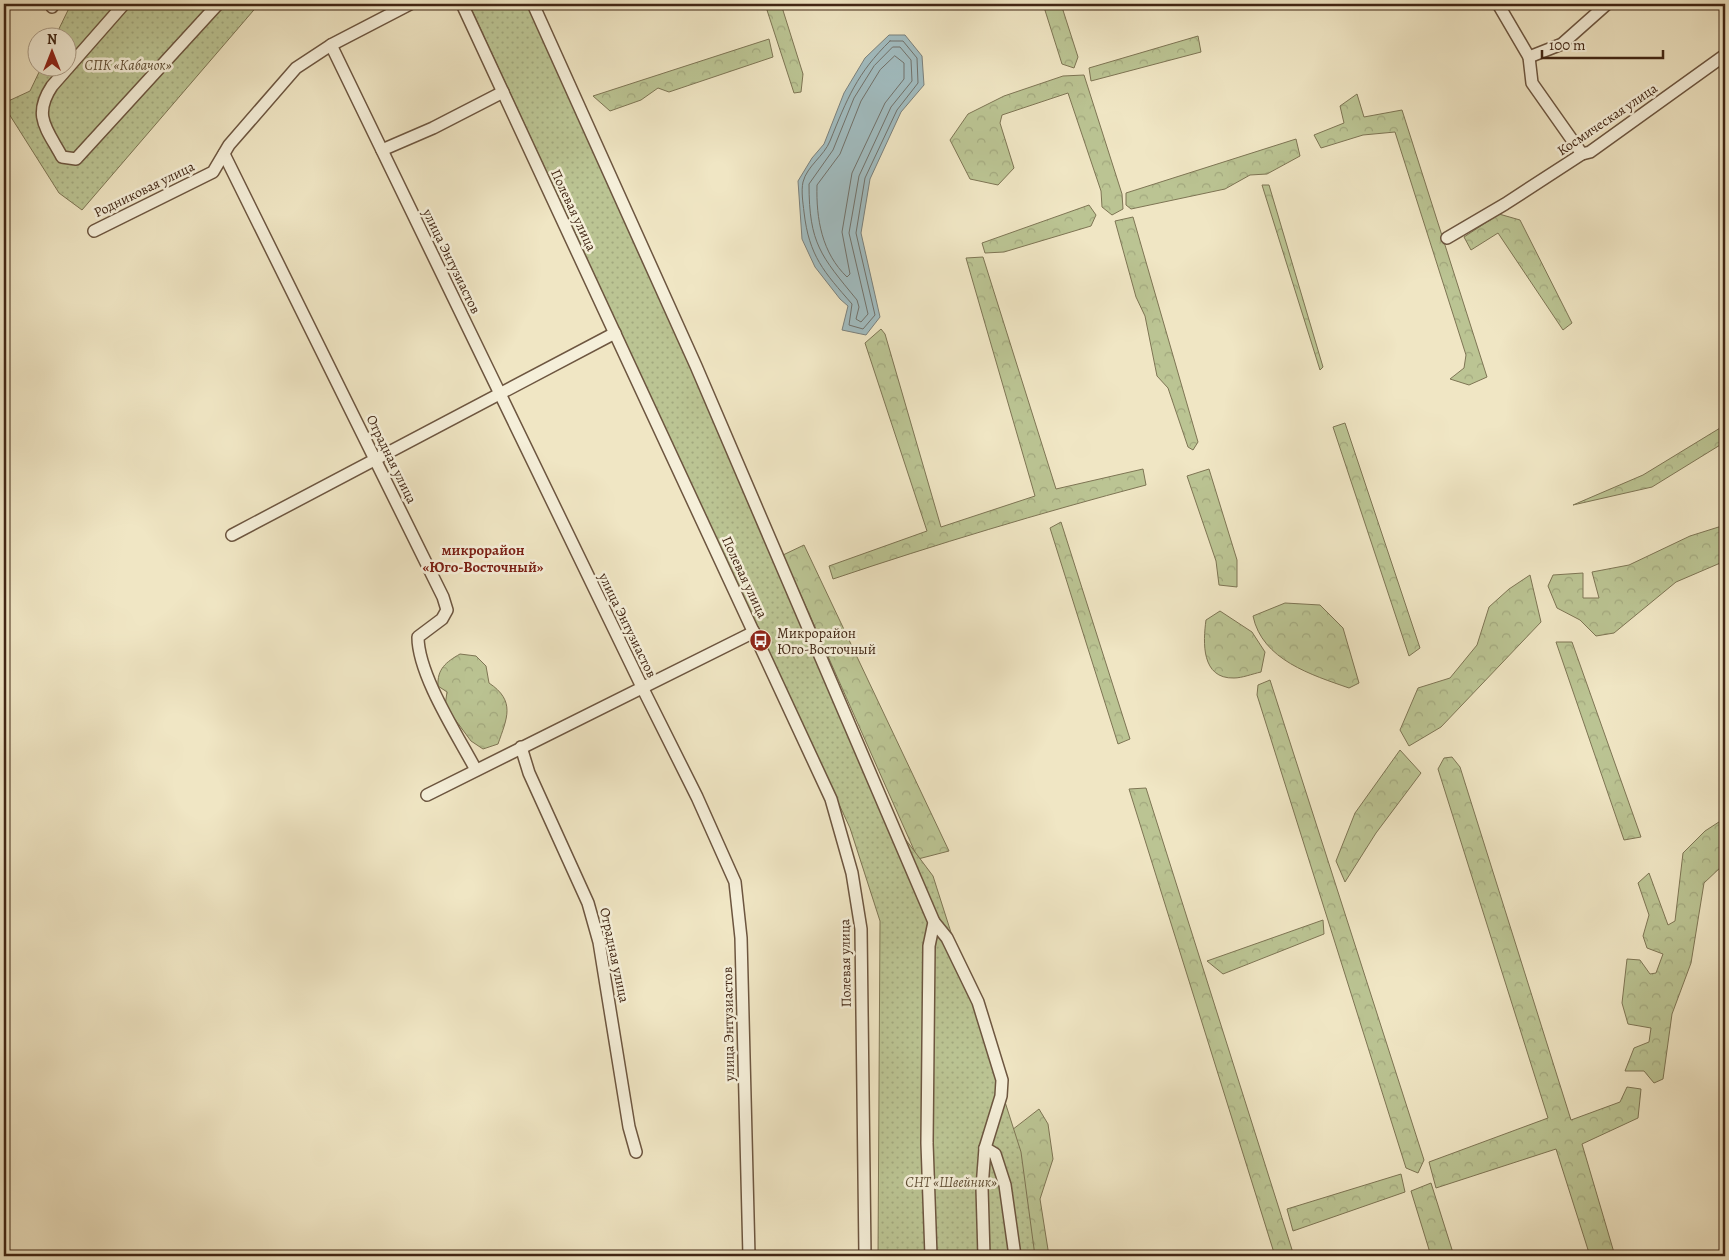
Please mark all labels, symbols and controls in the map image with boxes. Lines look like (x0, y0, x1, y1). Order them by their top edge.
north arrow (28, 28, 78, 78)
scale bar (1542, 28, 1663, 60)
text: N (47, 30, 57, 49)
text: 100 m (1549, 35, 1586, 55)
park label: СПК «Кабачок» (85, 56, 172, 75)
street label: Космическая улица (1553, 78, 1662, 160)
street label: Родниковая улица (91, 157, 198, 222)
street label: Полевая улица (546, 166, 601, 255)
street label: улица Энтузиастов (417, 205, 485, 317)
street label: Отрадная улица (362, 412, 421, 507)
street label: Полевая улица (717, 533, 772, 622)
district label: микрорайон «Юго-Восточный» (422, 540, 544, 577)
street label: улица Энтузиастов (593, 569, 661, 681)
place label: Микрорайон Юго-Восточный (777, 624, 876, 659)
bus stop icon: Микрорайон Юго-Восточный (749, 629, 773, 653)
street label: Отрадная улица (595, 906, 634, 1005)
street label: Полевая улица (835, 918, 856, 1007)
street label: улица Энтузиастов (718, 966, 739, 1082)
park label: СНТ «Швейник» (905, 1173, 997, 1192)

